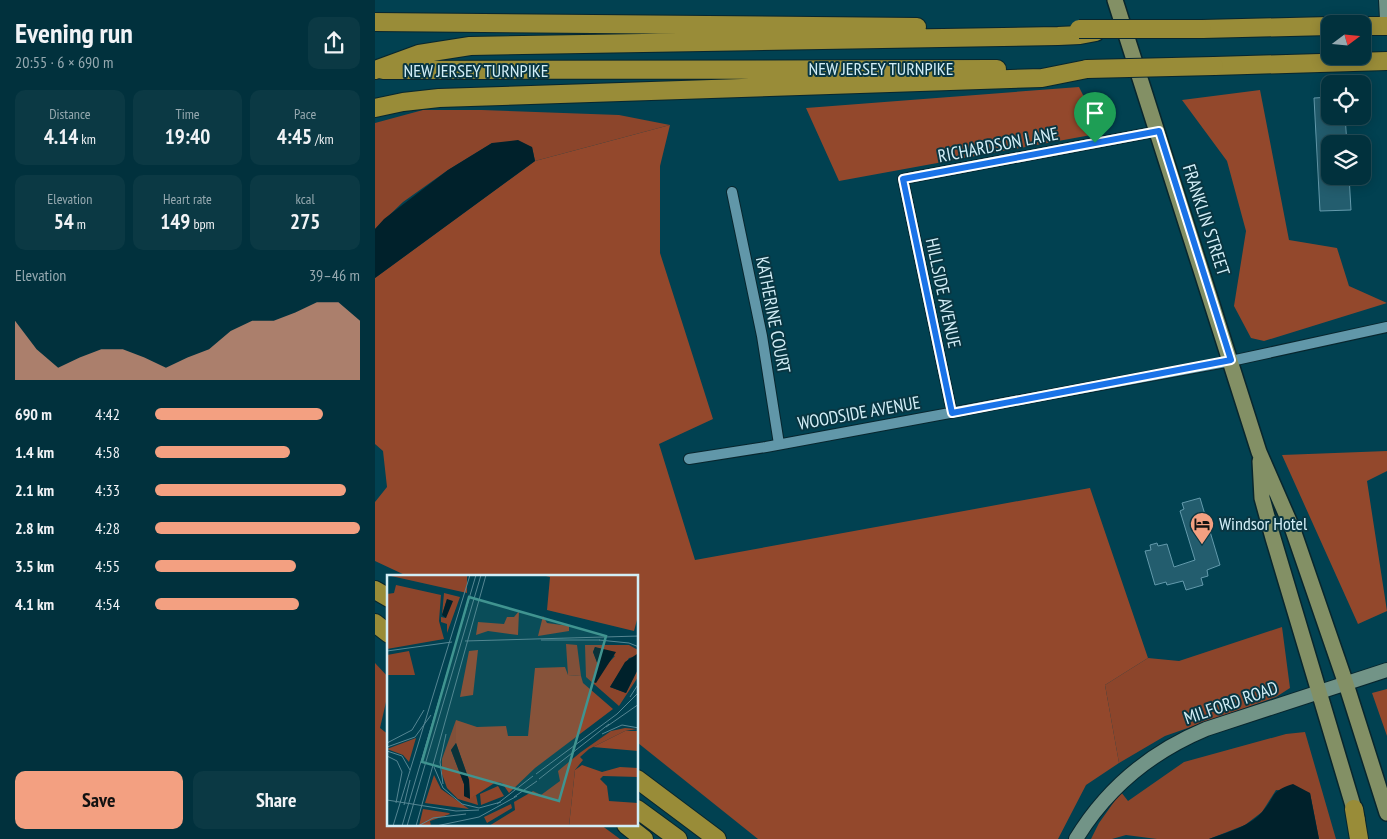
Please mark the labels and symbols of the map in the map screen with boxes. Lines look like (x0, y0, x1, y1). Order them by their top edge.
north arrow (1321, 15, 1371, 65)
street label: NEW JERSEY TURNPIKE (809, 57, 953, 80)
street label: NEW JERSEY TURNPIKE (404, 59, 548, 82)
pin (1074, 92, 1116, 143)
street label: RICHARDSON LANE (936, 122, 1060, 167)
street label: FRANKLIN STREET (1178, 161, 1235, 278)
street label: HILLSIDE AVENUE (921, 236, 966, 350)
street label: KATHERINE COURT (751, 255, 796, 375)
street label: WOODSIDE AVENUE (796, 390, 922, 435)
hotel icon: Windsor Hotel (1189, 511, 1215, 545)
place label: Windsor Hotel (1219, 512, 1308, 535)
inset map (387, 575, 639, 826)
street label: MILFORD ROAD (1181, 676, 1281, 729)

